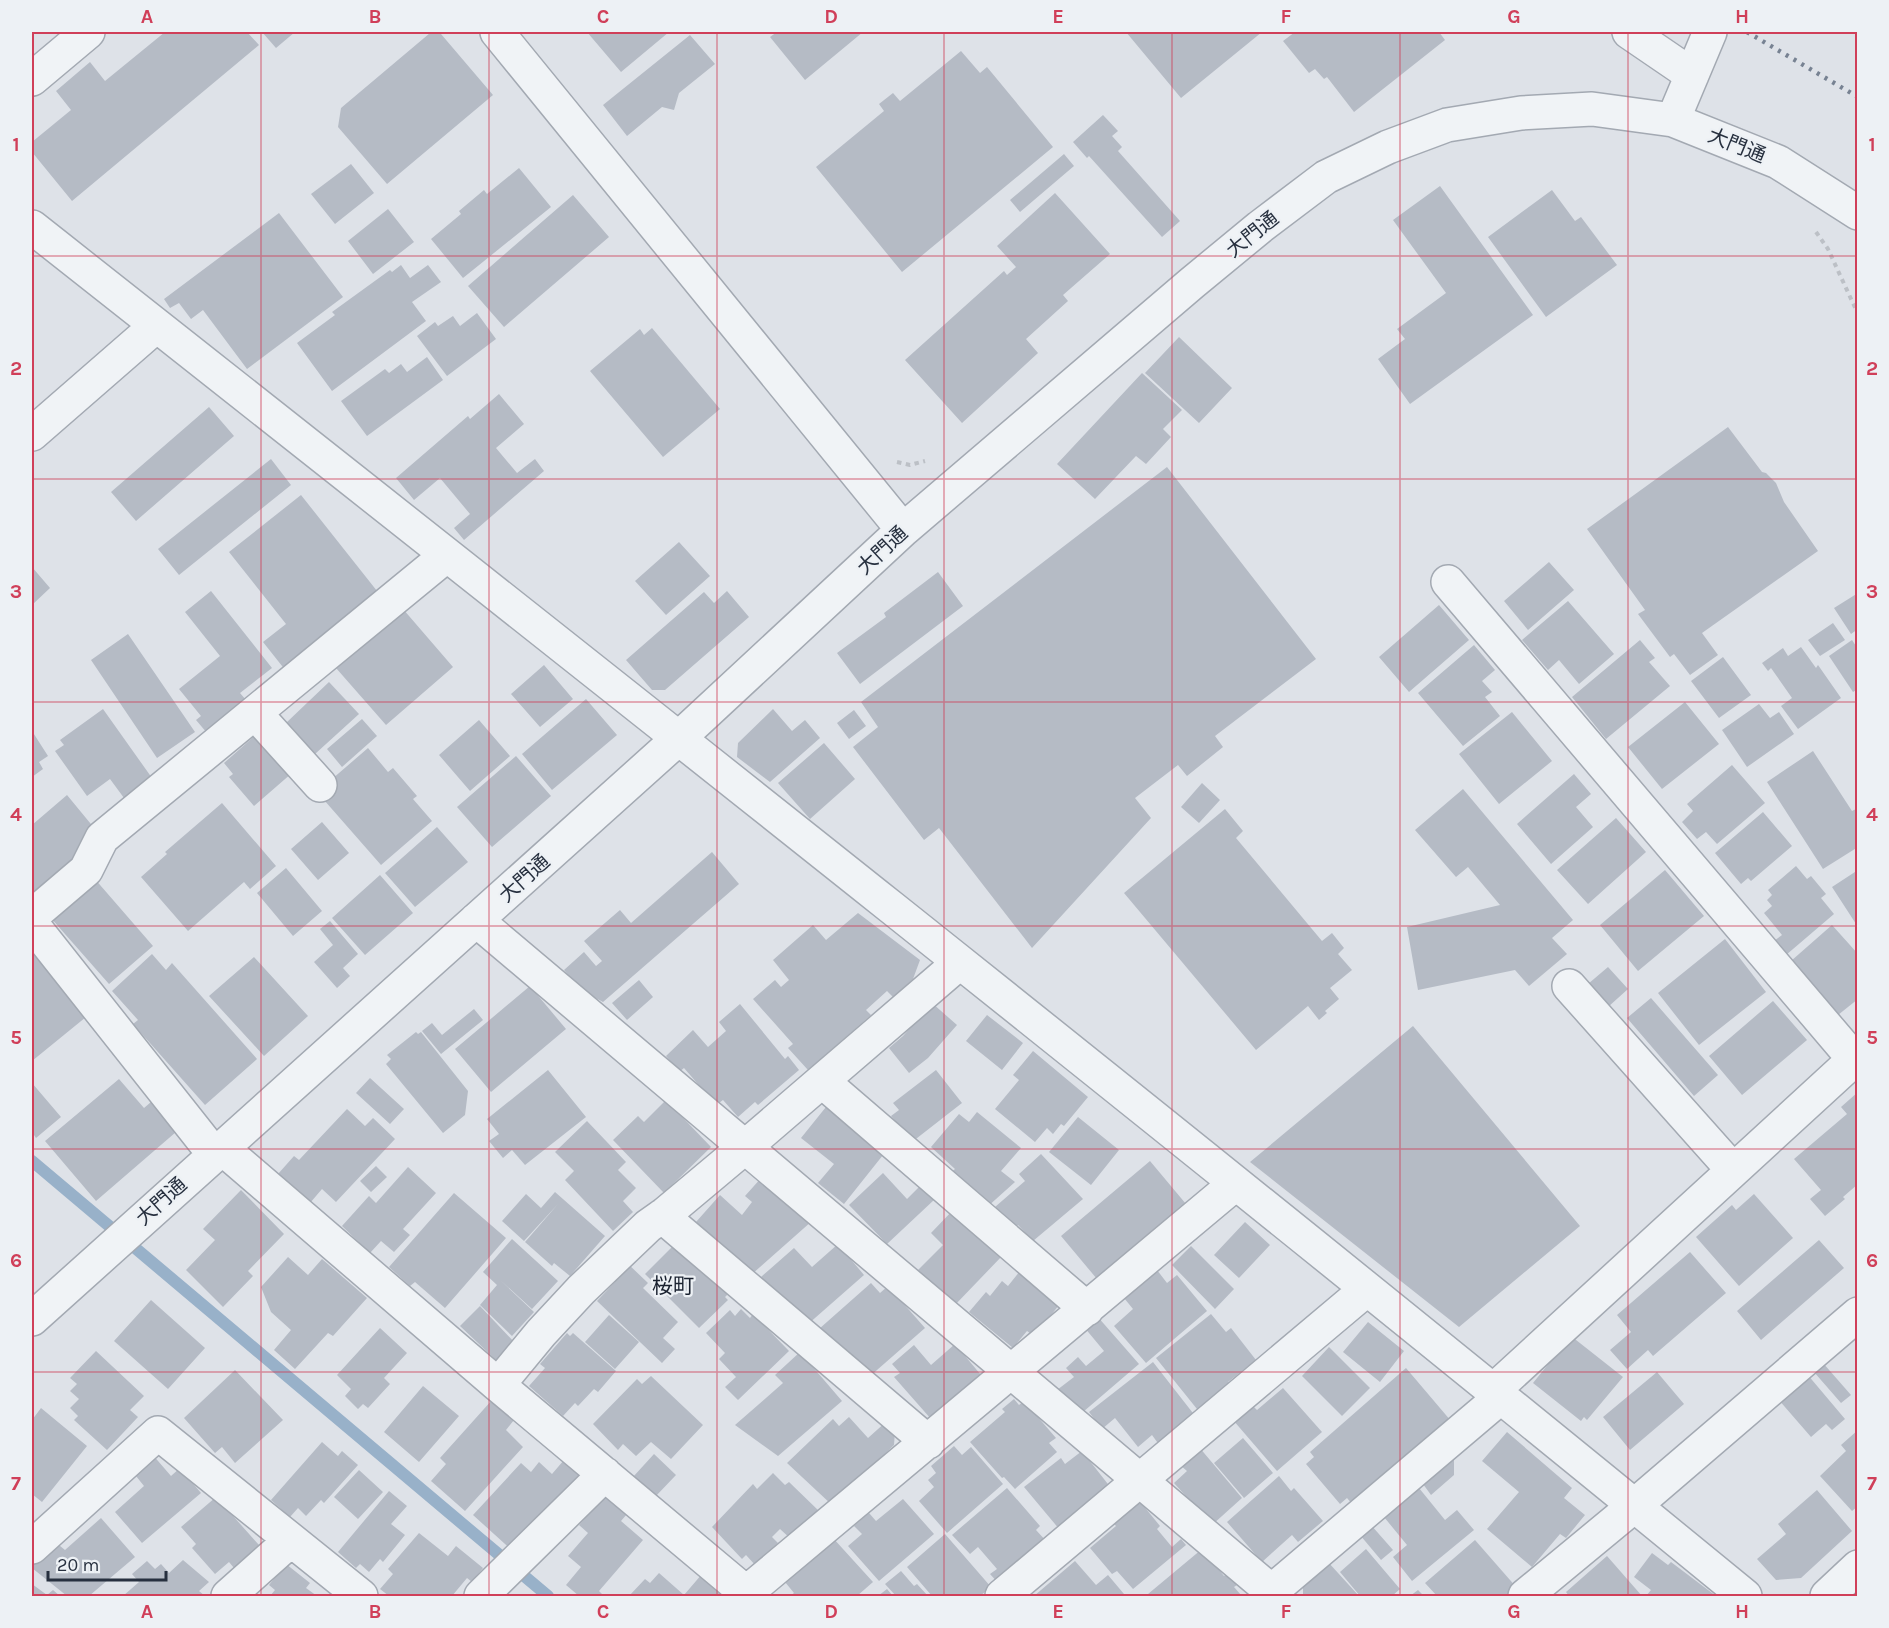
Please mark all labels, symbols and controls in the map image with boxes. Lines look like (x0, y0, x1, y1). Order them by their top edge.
text: A (141, 5, 154, 28)
text: B (369, 5, 381, 28)
text: C (597, 5, 609, 28)
text: D (824, 5, 838, 28)
text: E (1052, 5, 1064, 28)
text: F (1281, 5, 1292, 28)
text: G (1507, 5, 1521, 28)
text: H (1735, 5, 1749, 28)
street label: 大門通 (1705, 124, 1769, 167)
text: 1 (12, 133, 20, 156)
text: 1 (1868, 133, 1876, 156)
street label: 大門通 (1222, 207, 1283, 262)
text: 2 (10, 357, 22, 380)
text: 2 (1866, 357, 1878, 380)
street label: 大門通 (853, 521, 912, 579)
text: 3 (10, 580, 22, 603)
text: 3 (1866, 580, 1878, 603)
text: 4 (10, 803, 22, 826)
text: 4 (1866, 803, 1878, 826)
street label: 大門通 (494, 850, 554, 907)
text: 5 (10, 1026, 22, 1049)
text: 5 (1866, 1026, 1878, 1049)
street label: 大門通 (131, 1173, 191, 1230)
text: 6 (10, 1249, 22, 1272)
text: 6 (1866, 1249, 1878, 1272)
district label: 桜町 (652, 1274, 694, 1298)
text: 7 (11, 1472, 21, 1495)
text: 7 (1867, 1472, 1877, 1495)
scale bar (48, 1544, 166, 1582)
text: 20 m (57, 1554, 99, 1576)
text: A (141, 1600, 154, 1623)
text: B (369, 1600, 381, 1623)
text: C (597, 1600, 609, 1623)
text: D (824, 1600, 838, 1623)
text: E (1052, 1600, 1064, 1623)
text: F (1281, 1600, 1292, 1623)
text: G (1507, 1600, 1521, 1623)
text: H (1735, 1600, 1749, 1623)

